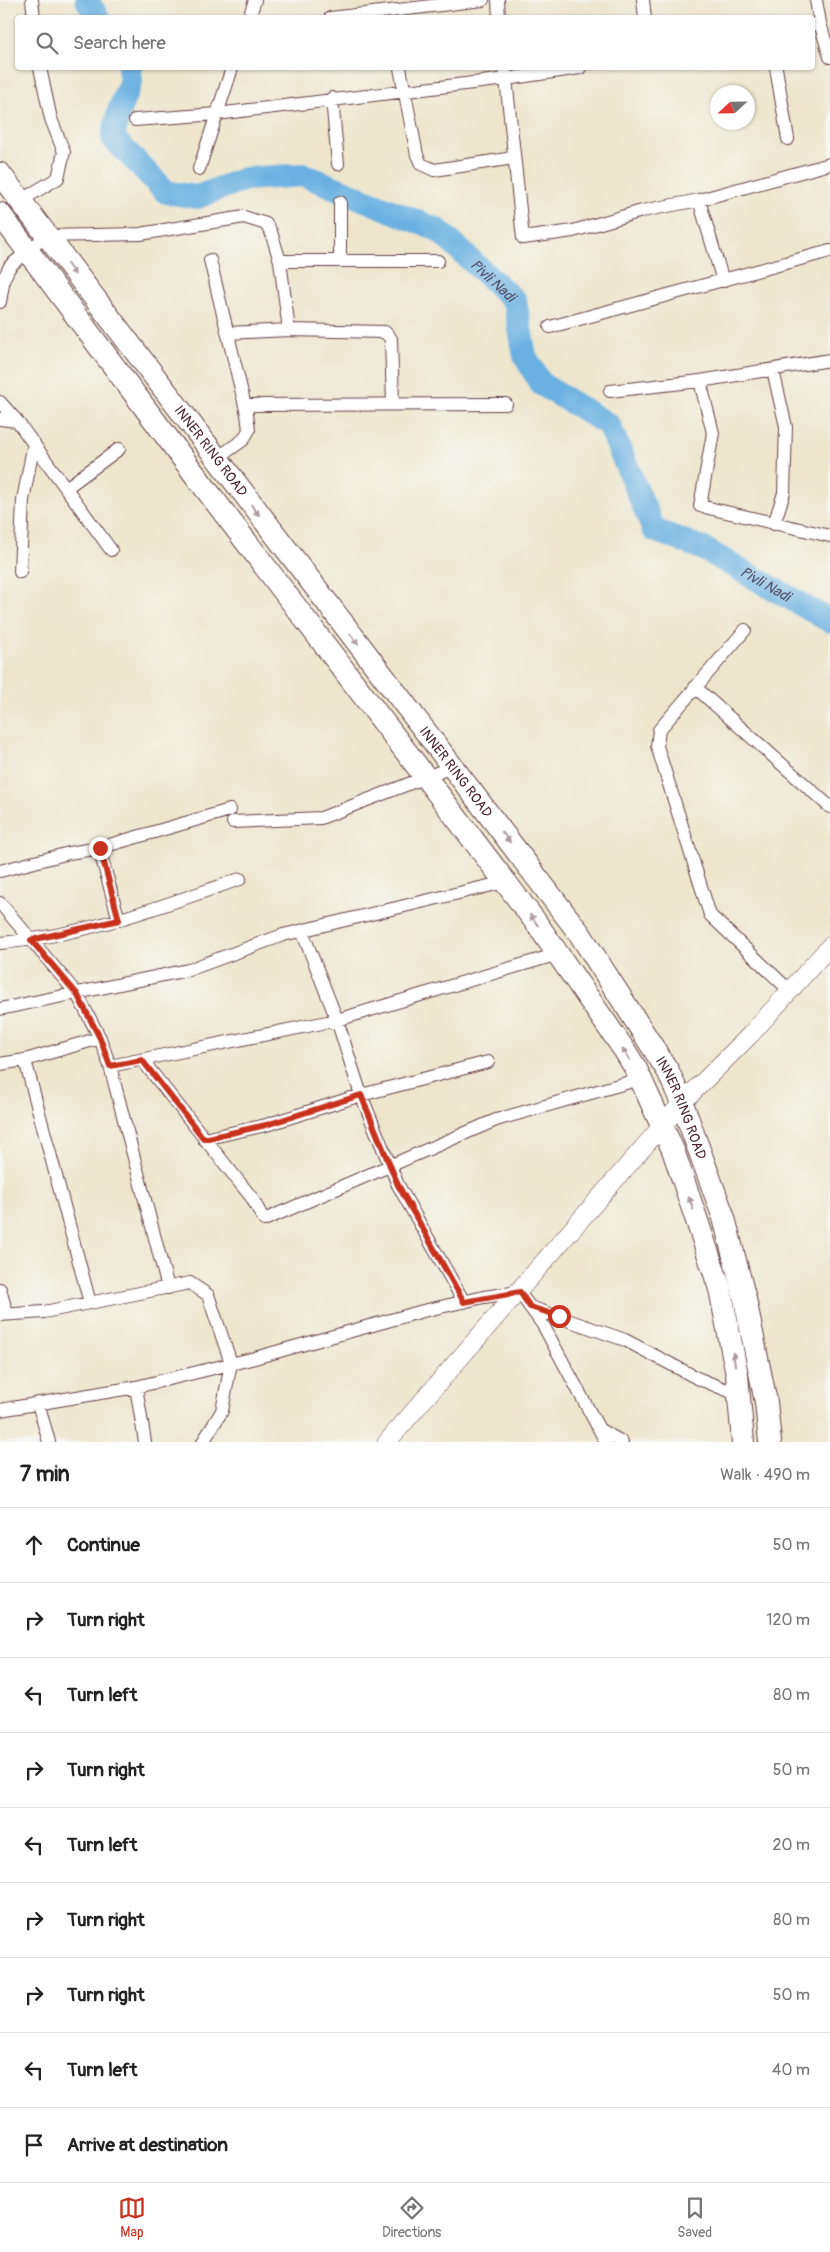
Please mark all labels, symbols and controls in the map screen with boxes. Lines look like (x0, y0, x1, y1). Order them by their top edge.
search box (15, 15, 815, 70)
icon: search (33, 29, 61, 57)
text: Search here (73, 31, 166, 55)
north arrow (710, 85, 755, 130)
water label: Pivli Nadi (466, 255, 521, 308)
one-way arrow (66, 262, 76, 276)
street label: INNER RING ROAD (171, 402, 251, 500)
one-way arrow (250, 503, 260, 517)
water label: Pivli Nadi (737, 562, 796, 607)
one-way arrow (348, 632, 359, 645)
street label: INNER RING ROAD (416, 723, 496, 821)
one-way arrow (500, 830, 511, 843)
route end (89, 837, 112, 860)
one-way arrow (529, 913, 539, 927)
one-way arrow (622, 1047, 631, 1060)
street label: INNER RING ROAD (652, 1053, 710, 1162)
one-way arrow (686, 1195, 694, 1210)
route start (548, 1305, 571, 1328)
one-way arrow (730, 1350, 738, 1366)
text: 7 min (20, 1461, 70, 1488)
text: Walk · 490 m (720, 1465, 810, 1485)
icon: ahead (20, 1531, 48, 1559)
text: Continue (67, 1533, 140, 1557)
text: 50 m (773, 1535, 810, 1555)
icon: right (20, 1606, 48, 1634)
text: Turn right (67, 1608, 145, 1632)
text: 120 m (766, 1610, 810, 1630)
icon: left (20, 1681, 48, 1709)
text: Turn left (67, 1683, 137, 1707)
text: 80 m (773, 1685, 810, 1705)
icon: right (20, 1756, 48, 1784)
text: Turn right (67, 1758, 145, 1782)
text: 50 m (773, 1760, 810, 1780)
icon: left (20, 1831, 48, 1859)
text: Turn left (67, 1833, 137, 1857)
text: 20 m (772, 1835, 810, 1855)
icon: right (20, 1906, 48, 1934)
text: Turn right (67, 1908, 145, 1932)
text: 80 m (773, 1910, 810, 1930)
icon: right (20, 1981, 48, 2009)
text: Turn right (67, 1983, 145, 2007)
text: 50 m (773, 1985, 810, 2005)
icon: left (20, 2056, 48, 2084)
text: Turn left (67, 2058, 137, 2082)
text: 40 m (772, 2060, 810, 2080)
icon: arrive (20, 2131, 48, 2159)
text: Arrive at destination (67, 2133, 228, 2157)
tab: Map (118, 2194, 146, 2241)
tab: Directions (382, 2194, 441, 2241)
tab: Saved (677, 2194, 712, 2241)

